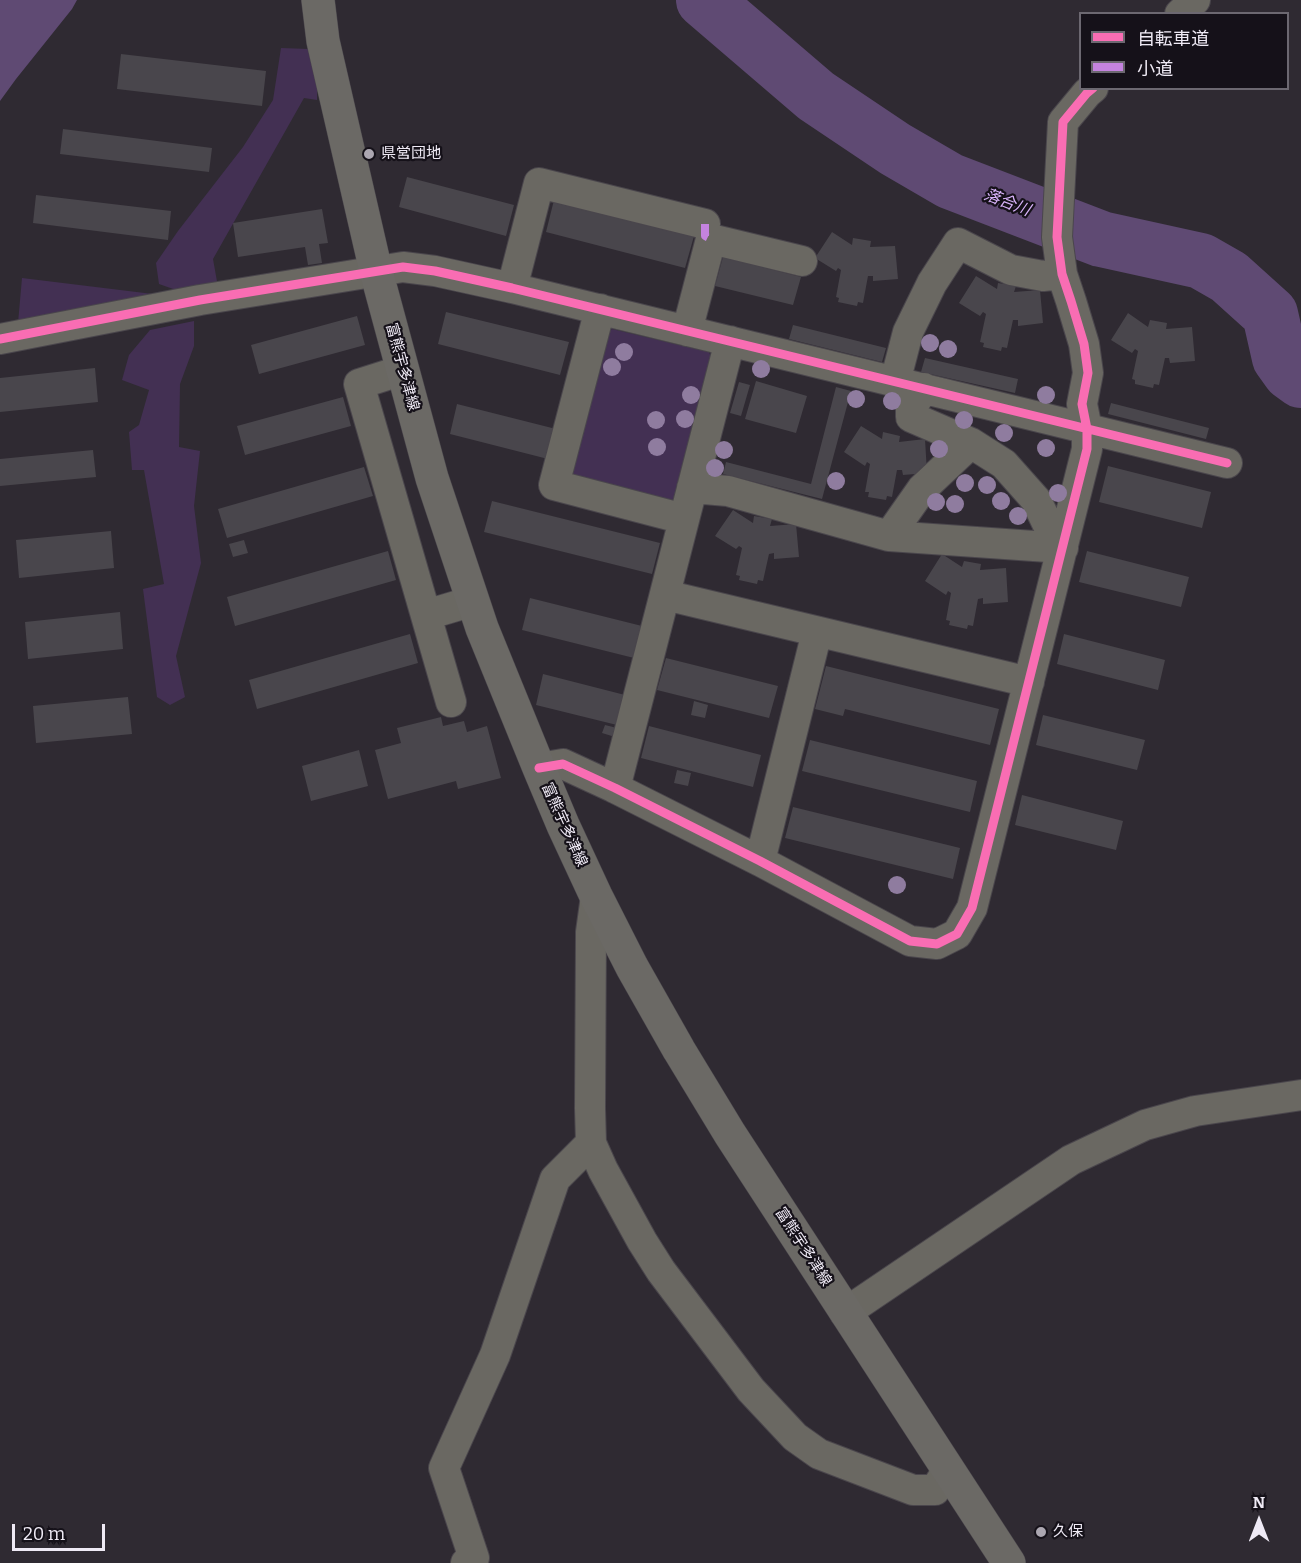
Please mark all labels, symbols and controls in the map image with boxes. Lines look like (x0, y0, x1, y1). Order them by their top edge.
legend (1079, 12, 1289, 90)
text: 自転車道 (1137, 28, 1209, 50)
text: 小道 (1137, 58, 1173, 80)
place label: 県営団地 (381, 145, 441, 163)
marker: 県営団地 (362, 147, 376, 161)
water label: 落合川 (981, 185, 1033, 221)
street label: 富熊宇多津線 (382, 321, 422, 413)
street label: 富熊宇多津線 (537, 780, 591, 870)
street label: 富熊宇多津線 (771, 1204, 835, 1290)
north arrow (1229, 1491, 1289, 1551)
text: N (1253, 1493, 1265, 1512)
scale bar (15, 1512, 108, 1550)
text: 20 m (23, 1523, 65, 1545)
place label: 久保 (1053, 1523, 1083, 1541)
marker: 久保 (1034, 1525, 1048, 1539)

